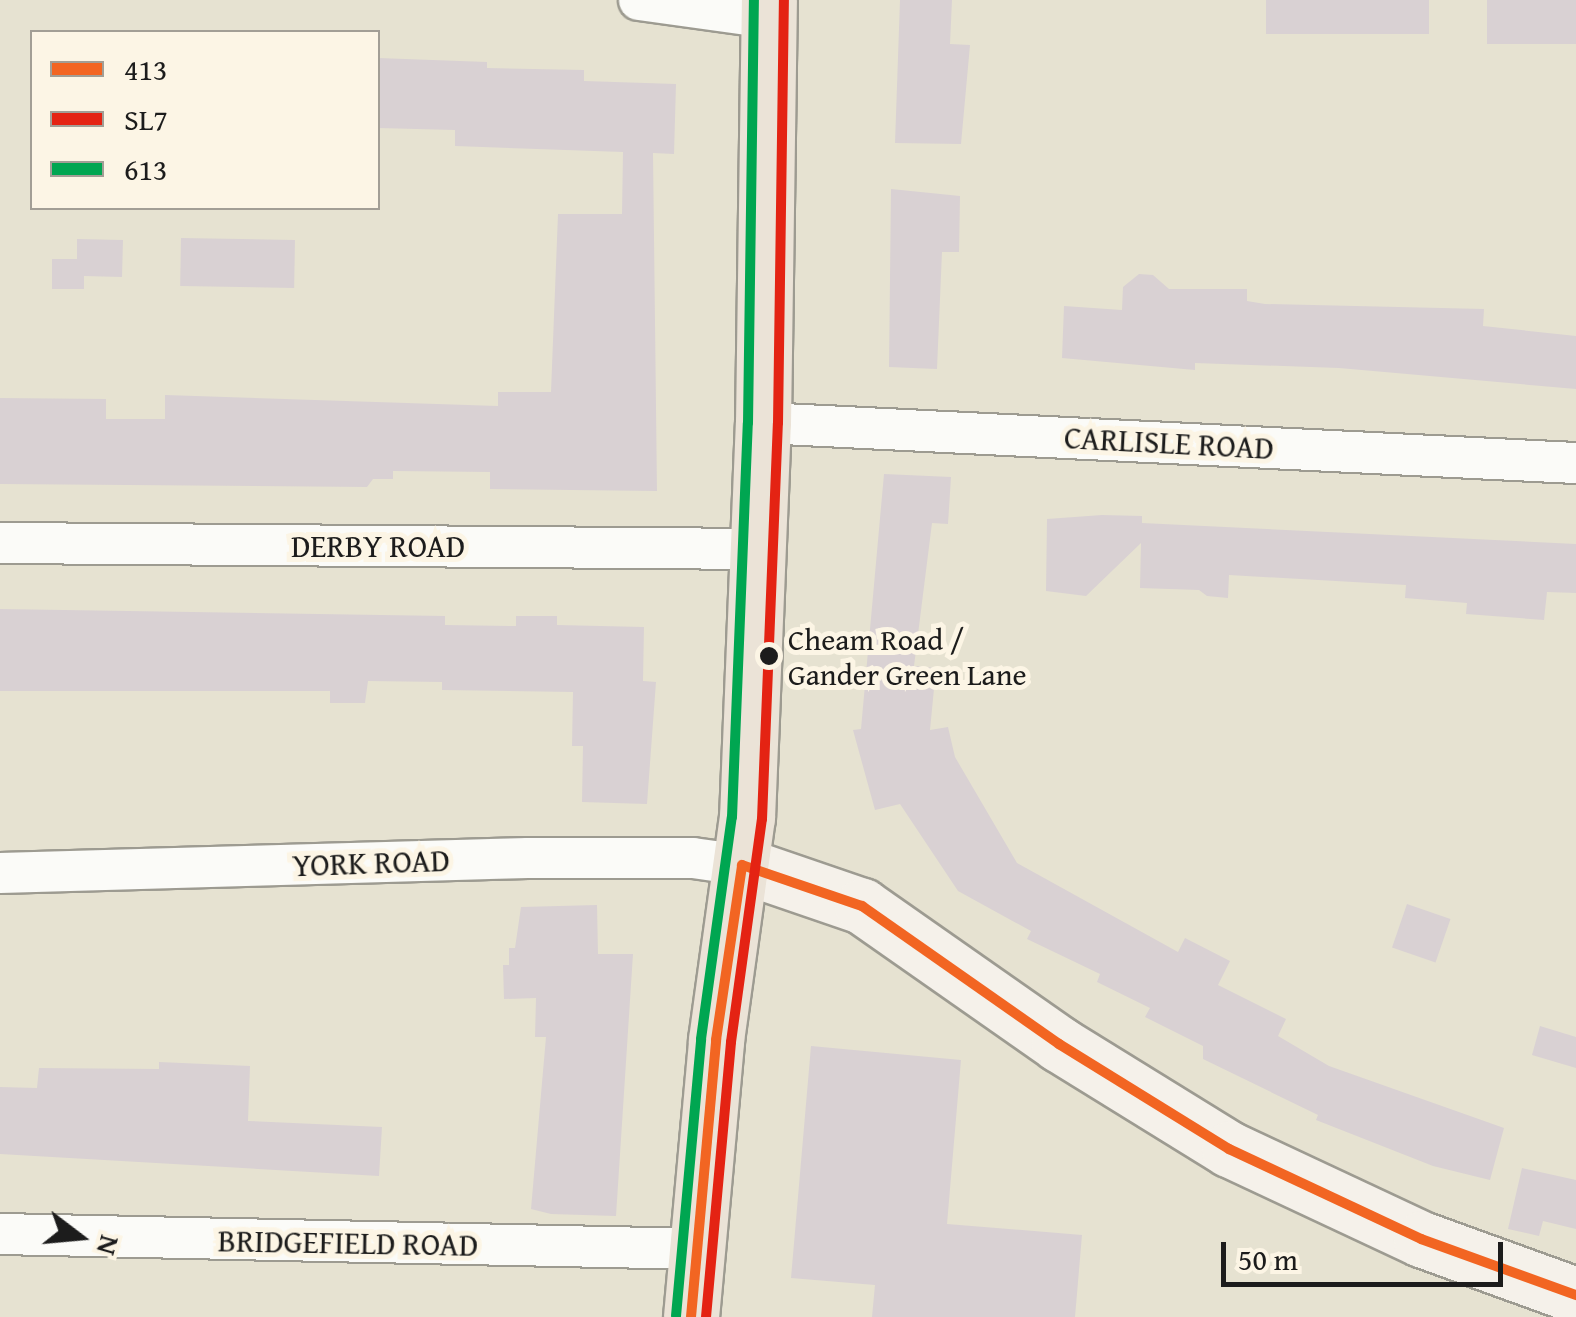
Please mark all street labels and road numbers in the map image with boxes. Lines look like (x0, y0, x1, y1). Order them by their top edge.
street label: CARLISLE ROAD (1063, 418, 1275, 468)
street label: DERBY ROAD (291, 527, 465, 565)
street label: YORK ROAD (292, 841, 450, 885)
street label: BRIDGEFIELD ROAD (217, 1222, 479, 1264)

